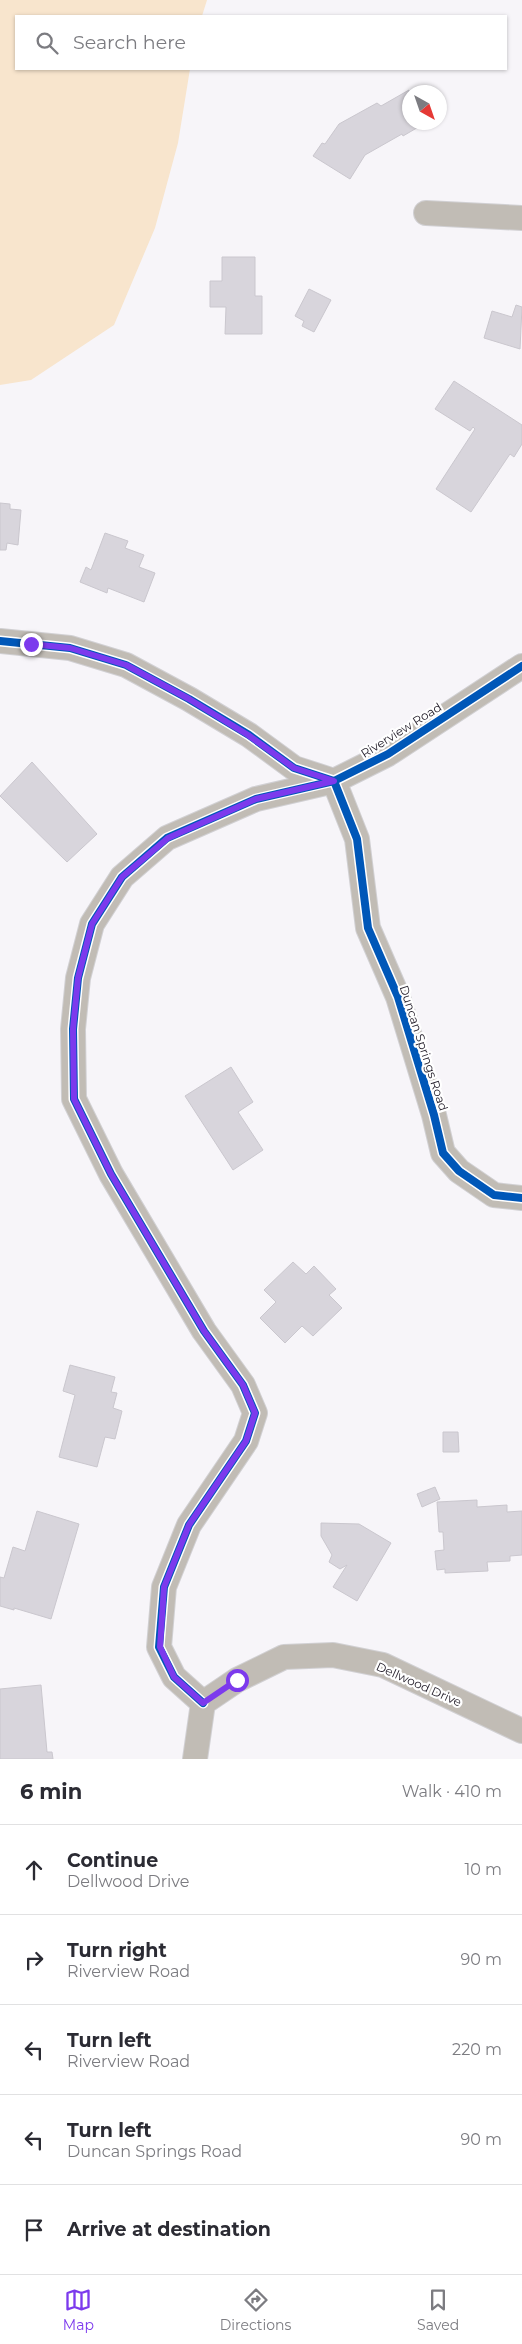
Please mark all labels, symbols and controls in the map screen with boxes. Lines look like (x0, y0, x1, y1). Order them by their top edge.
search box (15, 15, 507, 70)
icon: search (33, 29, 61, 57)
text: Search here (73, 31, 186, 54)
north arrow (402, 85, 447, 130)
route end (20, 633, 43, 656)
street label: Riverview Road (358, 699, 444, 761)
street label: Duncan Springs Road (397, 983, 451, 1113)
street label: Dellwood Drive (374, 1658, 464, 1710)
route start (226, 1669, 249, 1692)
text: 6 min (20, 1779, 82, 1804)
text: Walk · 410 m (402, 1782, 502, 1801)
text: Continue (67, 1849, 158, 1872)
icon: ahead (20, 1856, 48, 1884)
text: 10 m (464, 1860, 502, 1879)
text: Dellwood Drive (67, 1872, 189, 1891)
text: Turn right (67, 1939, 167, 1962)
icon: right (20, 1946, 48, 1974)
text: 90 m (460, 1950, 502, 1969)
text: Riverview Road (67, 1962, 190, 1981)
text: Turn left (67, 2029, 152, 2052)
icon: left (20, 2036, 48, 2064)
text: 220 m (452, 2040, 502, 2059)
text: Riverview Road (67, 2052, 190, 2071)
text: Turn left (67, 2119, 152, 2142)
icon: left (20, 2126, 48, 2154)
text: 90 m (460, 2130, 502, 2149)
text: Duncan Springs Road (67, 2142, 242, 2161)
icon: arrive (20, 2216, 48, 2244)
text: Arrive at destination (67, 2218, 271, 2241)
tab: Map (63, 2286, 94, 2334)
tab: Directions (220, 2286, 291, 2334)
tab: Saved (417, 2286, 459, 2334)

